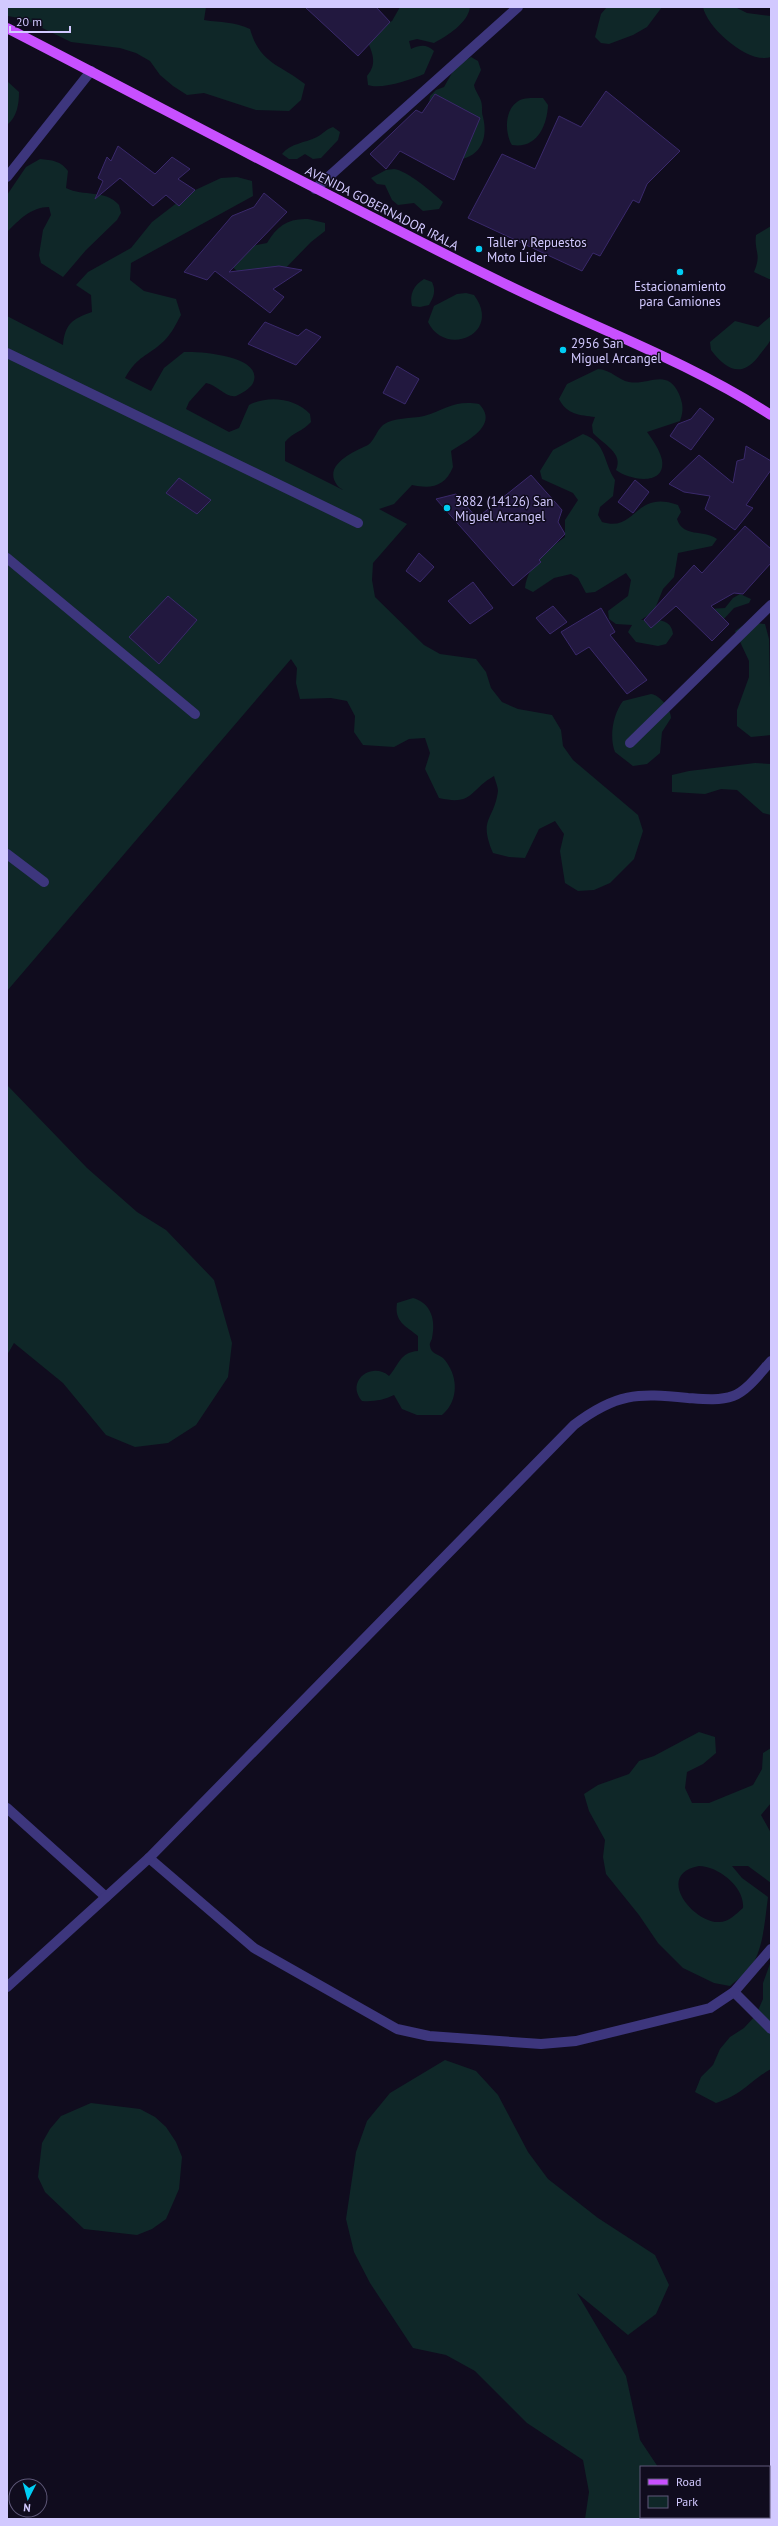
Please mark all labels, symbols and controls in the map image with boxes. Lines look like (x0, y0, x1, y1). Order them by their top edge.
scale bar (10, 8, 70, 34)
text: 20 m (16, 14, 42, 29)
street label: AVENIDA GOBERNADOR IRALA (302, 162, 462, 254)
place label: Taller y Repuestos Moto Lider (487, 234, 587, 266)
marker: Taller y Repuestos Moto Lider (474, 244, 484, 254)
marker: Estacionamiento para Camiones (675, 267, 685, 277)
place label: Estacionamiento para Camiones (634, 278, 726, 310)
place label: 2956 San Miguel Arcangel (571, 335, 661, 367)
marker: 2956 San Miguel Arcangel (558, 345, 568, 355)
place label: 3882 (14126) San Miguel Arcangel (455, 493, 553, 525)
marker: 3882 (14126) San Miguel Arcangel (442, 503, 452, 513)
legend (640, 2466, 770, 2518)
text: Road (676, 2474, 701, 2489)
north arrow (8, 2478, 48, 2518)
text: Park (676, 2494, 698, 2509)
text: N (23, 2501, 31, 2515)

